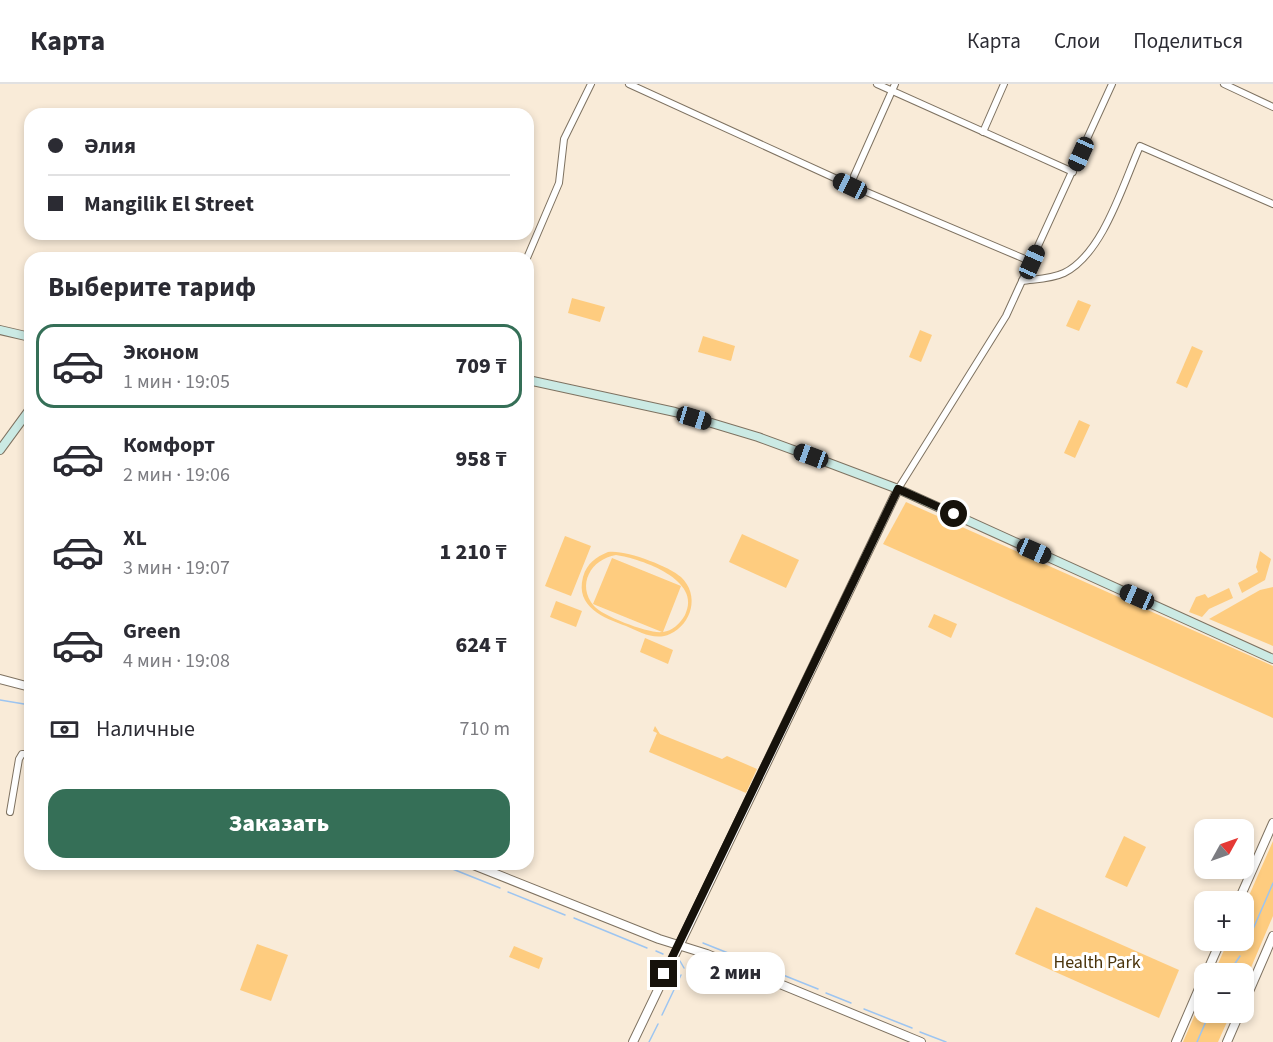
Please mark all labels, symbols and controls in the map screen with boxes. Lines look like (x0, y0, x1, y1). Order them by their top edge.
text: Карта (30, 21, 105, 61)
text: Карта (967, 26, 1021, 56)
text: Слои (1054, 26, 1100, 56)
text: Поделиться (1133, 26, 1243, 56)
text: Әлия (84, 130, 136, 162)
car (1065, 134, 1097, 174)
car (830, 170, 870, 202)
text: Mangilik El Street (84, 188, 254, 220)
car (1016, 242, 1048, 282)
text: Выберите тариф (48, 268, 256, 307)
text: Эконом (123, 336, 199, 368)
icon: car (51, 339, 105, 393)
text: 709 ₸ (456, 350, 507, 382)
text: 1 мин · 19:05 (123, 368, 230, 396)
car (674, 404, 714, 432)
text: Комфорт (123, 429, 215, 461)
icon: car (51, 432, 105, 486)
car (791, 441, 831, 471)
text: 958 ₸ (456, 443, 507, 475)
text: 2 мин · 19:06 (123, 461, 230, 489)
route start (940, 500, 967, 527)
text: XL (123, 522, 147, 554)
icon: car (51, 525, 105, 579)
car (1014, 535, 1054, 567)
text: 1 210 ₸ (439, 536, 507, 568)
text: 3 мин · 19:07 (123, 554, 230, 582)
car (1117, 581, 1157, 613)
text: Green (123, 615, 181, 647)
icon: car (51, 618, 105, 672)
text: 624 ₸ (456, 629, 507, 661)
text: 4 мин · 19:08 (123, 647, 230, 675)
icon: cash (48, 713, 81, 746)
text: Наличные (96, 713, 195, 745)
text: 710 m (460, 715, 510, 743)
button: Заказать (48, 789, 510, 858)
north arrow (1194, 819, 1254, 879)
map controls (1194, 819, 1254, 1023)
button: + (1194, 891, 1254, 951)
park label: Health Park (1053, 950, 1141, 975)
callout: 2 мин (685, 953, 784, 995)
text: 2 мин (710, 959, 761, 987)
route end (650, 960, 677, 987)
button: − (1194, 963, 1254, 1023)

